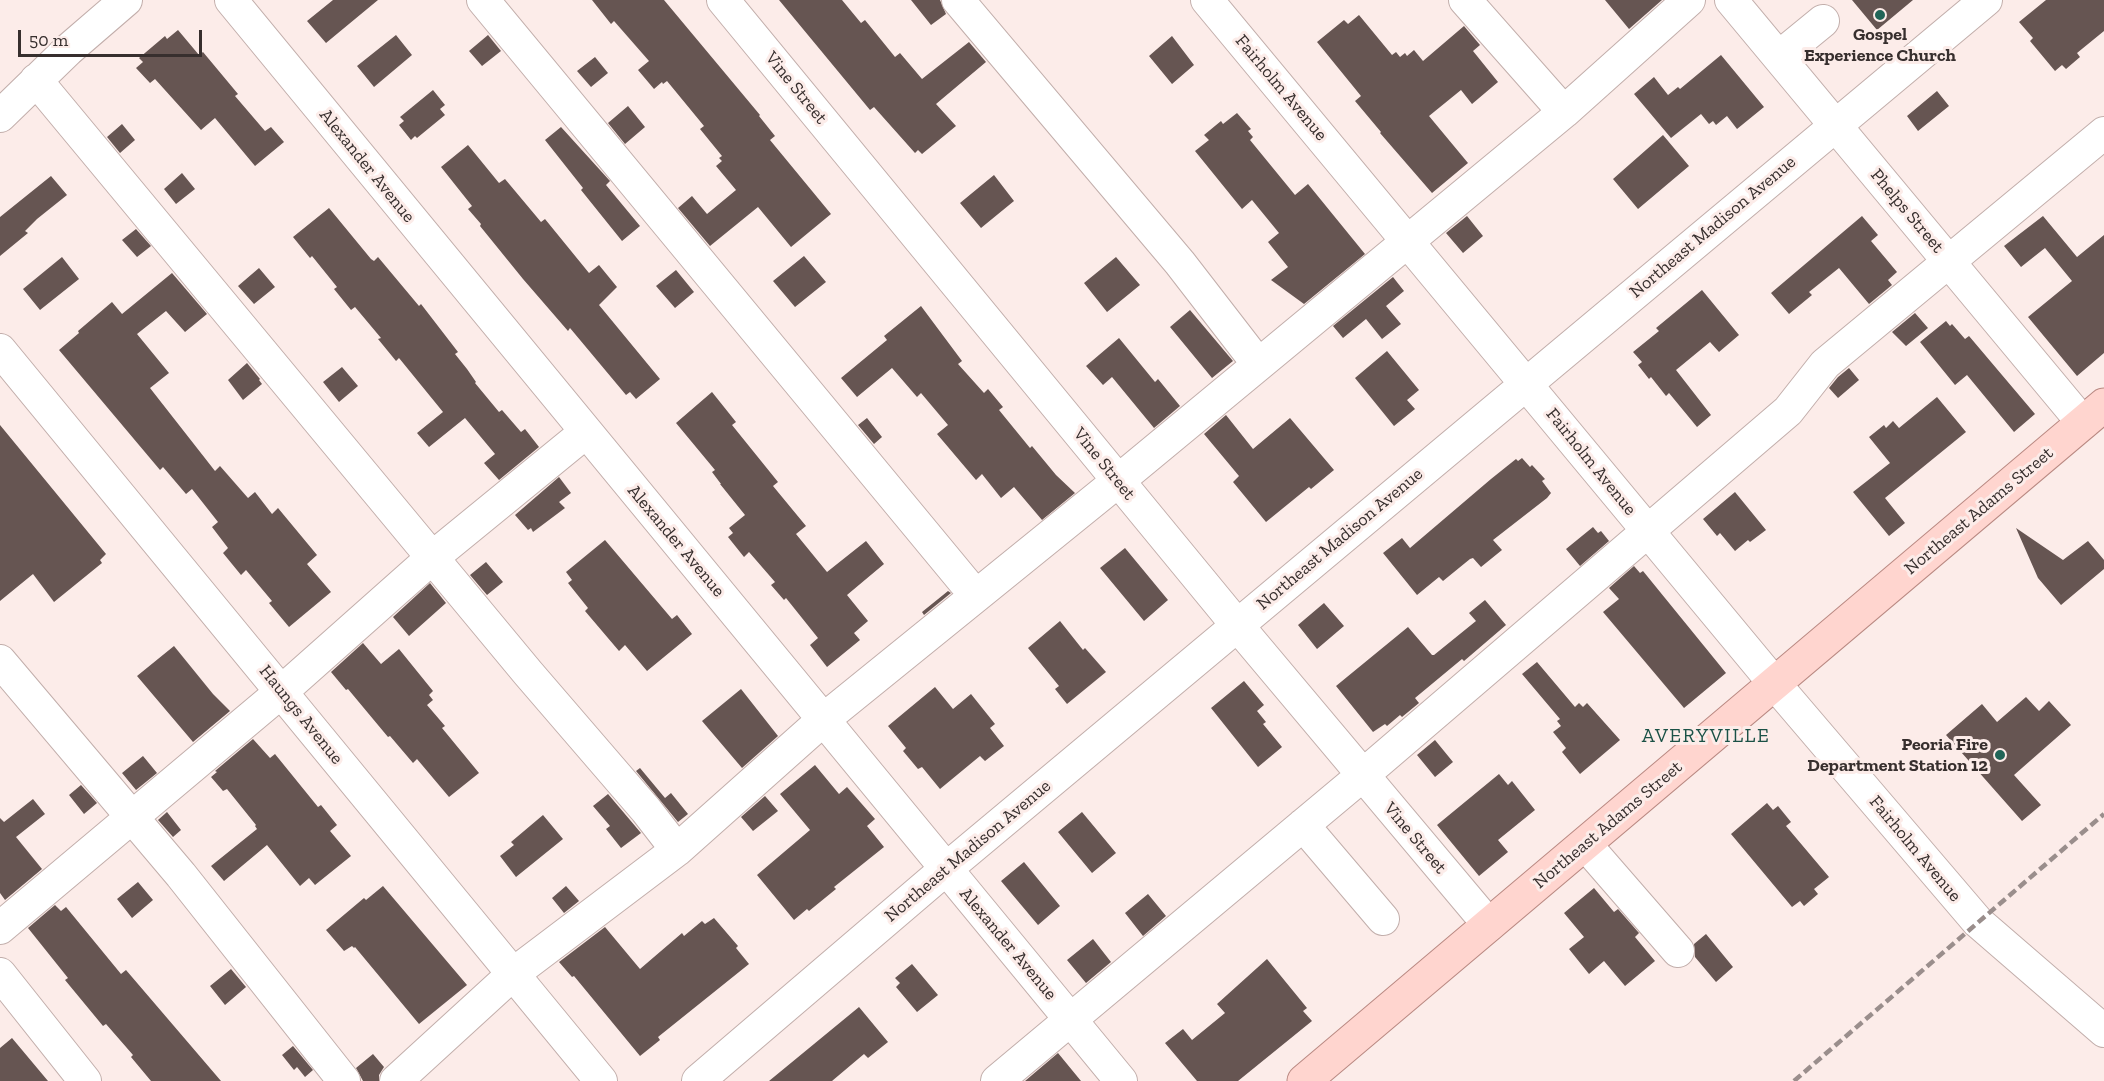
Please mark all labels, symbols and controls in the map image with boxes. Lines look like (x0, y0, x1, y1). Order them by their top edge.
marker: Gospel Experience Church (1873, 8, 1887, 22)
scale bar (21, 18, 206, 56)
place label: Gospel Experience Church (1804, 24, 1956, 66)
text: 50 m (29, 29, 68, 51)
street label: Fairholm Avenue (1230, 31, 1332, 145)
street label: Vine Street (760, 48, 832, 128)
street label: Alexander Avenue (315, 105, 419, 227)
street label: Northeast Madison Avenue (1626, 151, 1800, 303)
street label: Phelps Street (1866, 165, 1948, 257)
street label: Fairholm Avenue (1541, 404, 1641, 520)
street label: Vine Street (1068, 424, 1140, 504)
street label: Northeast Adams Street (1900, 443, 2058, 579)
street label: Northeast Madison Avenue (1253, 463, 1427, 615)
street label: Alexander Avenue (623, 480, 729, 602)
street label: Haungs Avenue (254, 661, 348, 769)
district label: AVERYVILLE (1642, 724, 1770, 748)
place label: Peoria Fire Department Station 12 (1807, 734, 1988, 777)
marker: Peoria Fire Department Station 12 (1993, 748, 2007, 762)
street label: Northeast Adams Street (1529, 757, 1687, 893)
street label: Northeast Madison Avenue (881, 775, 1055, 927)
street label: Fairholm Avenue (1864, 792, 1966, 906)
street label: Vine Street (1379, 798, 1451, 878)
street label: Alexander Avenue (955, 883, 1061, 1005)

